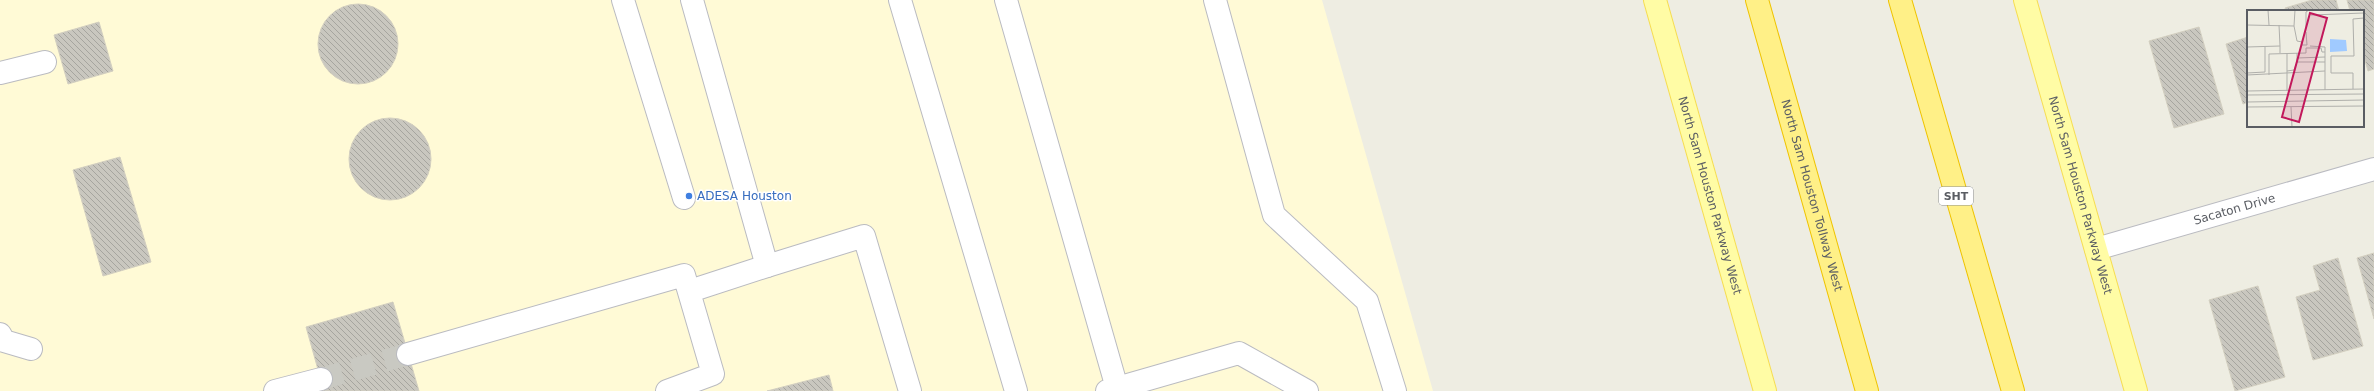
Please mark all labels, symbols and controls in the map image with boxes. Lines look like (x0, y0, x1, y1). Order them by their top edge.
inset map (2247, 10, 2364, 127)
street label: North Sam Houston Parkway West (1675, 95, 1745, 296)
street label: North Sam Houston Parkway West (2046, 95, 2115, 296)
street label: North Sam Houston Tollway West (1778, 98, 1846, 293)
road number: SHT (1939, 187, 1973, 205)
place label: ADESA Houston (697, 189, 792, 203)
marker: ADESA Houston (684, 191, 694, 201)
street label: Sacaton Drive (2192, 191, 2277, 228)

